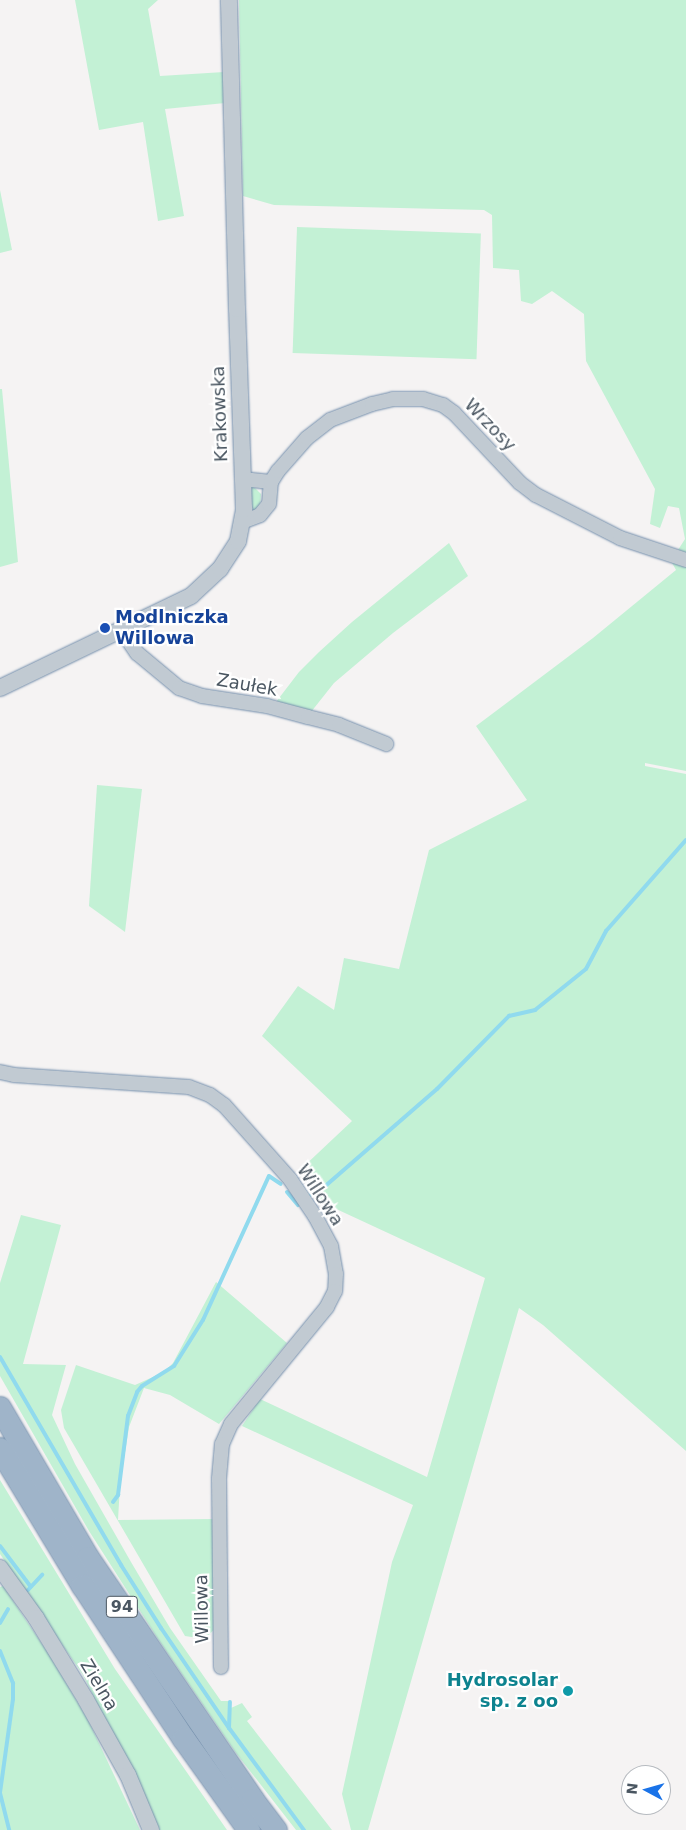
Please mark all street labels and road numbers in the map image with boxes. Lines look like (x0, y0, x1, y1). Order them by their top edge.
street label: Krakowska (208, 366, 232, 462)
street label: Wrzosy (460, 394, 520, 456)
street label: Zaułek (215, 669, 279, 701)
street label: Willowa (292, 1160, 348, 1230)
street label: Willowa (191, 1574, 213, 1644)
road number: 94 (106, 1594, 138, 1620)
street label: Zielna (75, 1656, 123, 1714)

